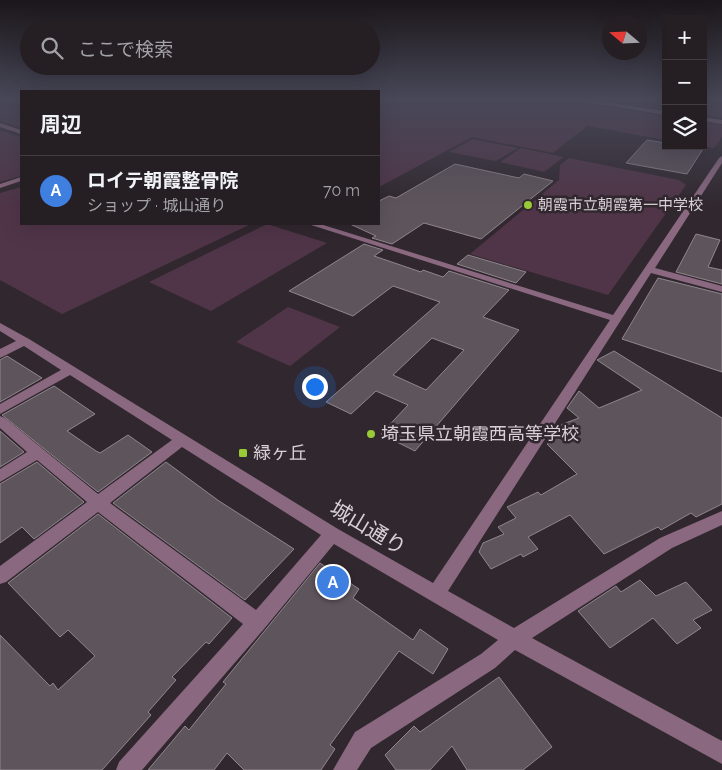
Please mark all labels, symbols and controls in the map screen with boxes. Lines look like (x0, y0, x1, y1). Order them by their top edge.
north arrow (602, 15, 647, 60)
map controls (662, 15, 707, 150)
button: + (662, 15, 707, 60)
search box (20, 20, 380, 75)
icon: search (38, 34, 66, 62)
text: ここで検索 (78, 38, 173, 60)
button: − (662, 60, 707, 105)
button: layers (662, 105, 707, 150)
text: 周辺 (40, 112, 82, 137)
text: ロイテ朝霞整骨院 (87, 169, 239, 191)
text: A (51, 181, 61, 200)
text: 70 m (323, 181, 360, 200)
text: ショップ · 城山通り (87, 196, 226, 215)
place label: 朝霞市立朝霞第一中学校 (538, 196, 703, 214)
marker: 朝霞市立朝霞第一中学校 (522, 199, 534, 211)
your location (302, 374, 328, 400)
place label: 埼玉県立朝霞西高等学校 (381, 423, 579, 444)
marker: 埼玉県立朝霞西高等学校 (365, 428, 377, 440)
place label: 緑ヶ丘 (253, 442, 307, 463)
marker: 緑ヶ丘 (237, 447, 249, 459)
street label: 城山通り (326, 495, 411, 560)
pin: A (317, 563, 349, 601)

